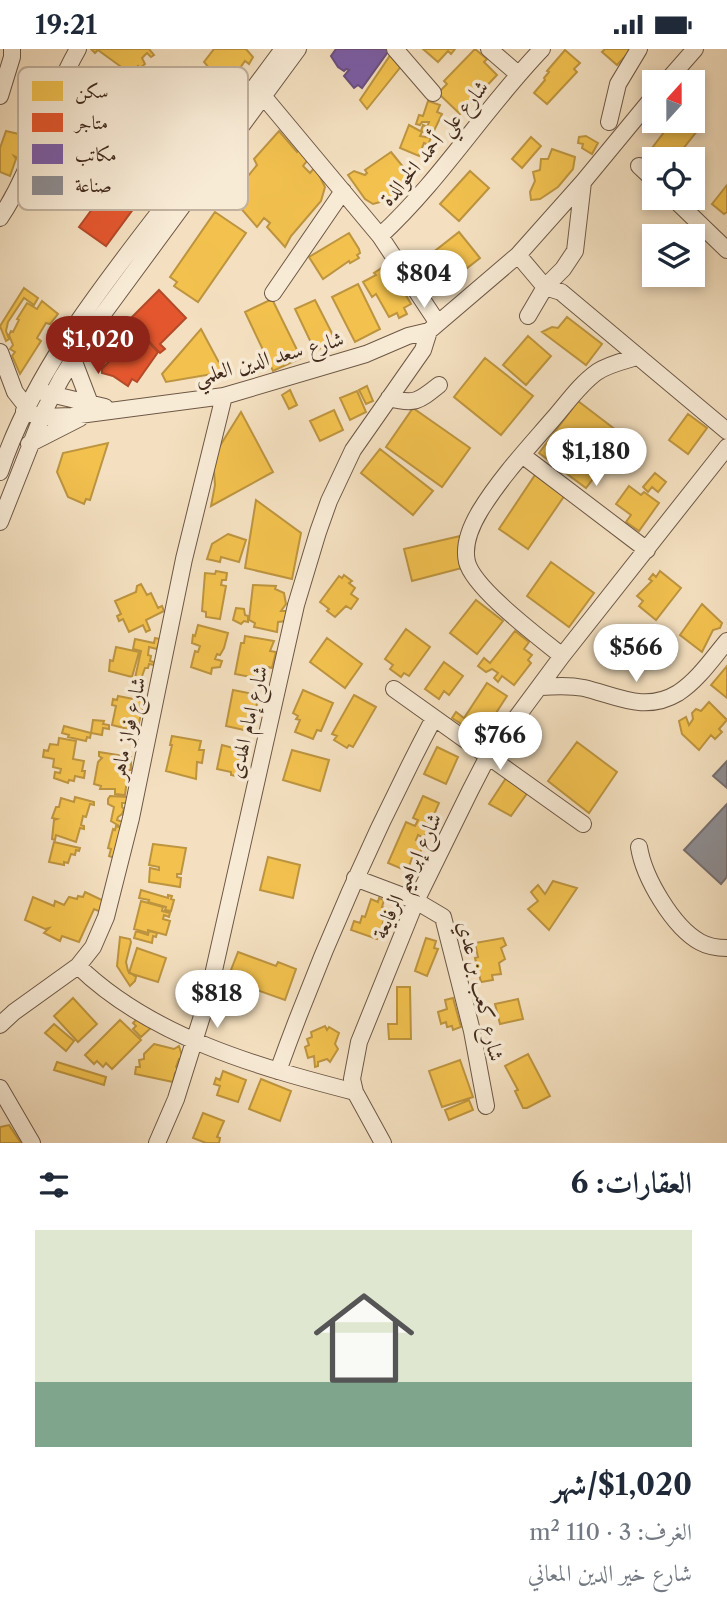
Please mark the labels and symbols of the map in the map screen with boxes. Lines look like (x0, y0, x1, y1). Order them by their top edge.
legend (18, 67, 248, 210)
north arrow (642, 70, 705, 133)
street label: شارع علي أحمد الخوالدة (372, 74, 499, 216)
text: سكن (75, 80, 109, 105)
text: متاجر (73, 111, 108, 134)
text: مكاتب (75, 143, 117, 167)
text: صناعة (75, 174, 112, 197)
pin: $804 (383, 251, 465, 310)
pin: $1,020 (41, 317, 155, 376)
street label: شارع سعد الدين العلمي (192, 326, 348, 397)
pin: $1,180 (539, 429, 653, 488)
pin: $566 (595, 625, 677, 684)
street label: شارع إمام الهدى (222, 663, 278, 782)
street label: شارع فواز ماهر (104, 675, 156, 784)
pin: $766 (459, 713, 541, 772)
street label: شارع إبراهيم الرفايعة (367, 809, 455, 946)
street label: شارع كعب بن عدي (447, 918, 510, 1065)
pin: $818 (176, 971, 258, 1030)

